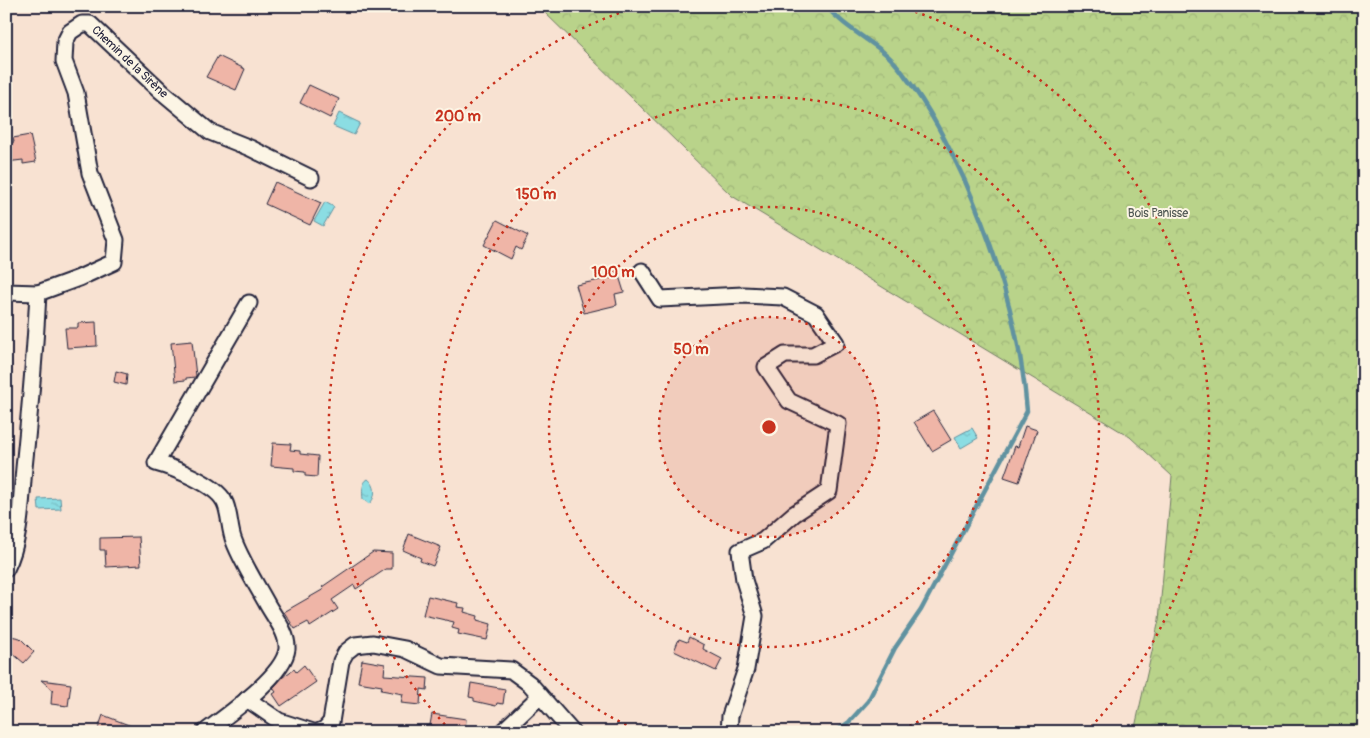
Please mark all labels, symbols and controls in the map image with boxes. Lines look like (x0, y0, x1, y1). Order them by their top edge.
street label: Chemin de la Sirène (89, 23, 171, 102)
text: 200 m (435, 107, 481, 126)
text: 150 m (516, 185, 556, 204)
park label: Bois Panisse (1128, 206, 1188, 221)
text: 100 m (592, 263, 634, 282)
text: 50 m (674, 340, 708, 359)
centre of rings (760, 418, 778, 436)

